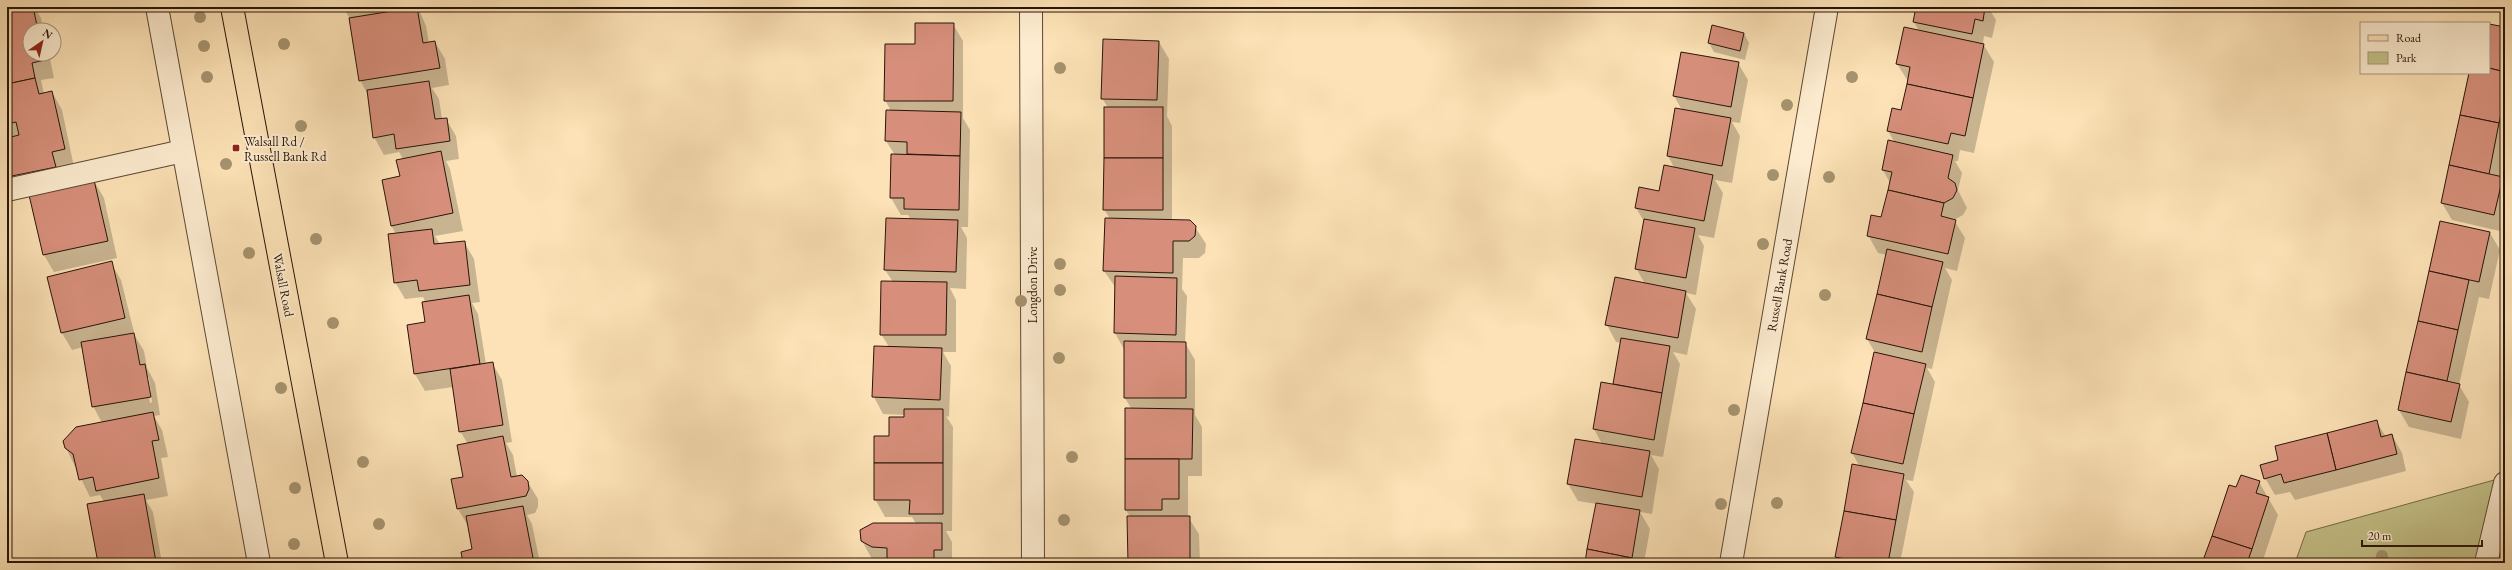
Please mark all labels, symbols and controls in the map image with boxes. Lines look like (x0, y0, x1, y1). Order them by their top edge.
north arrow (22, 22, 62, 62)
legend (2360, 22, 2490, 74)
text: N (40, 25, 55, 42)
text: Road (2396, 30, 2422, 46)
text: Park (2396, 50, 2417, 66)
place label: Walsall Rd / Russell Bank Rd (244, 133, 327, 165)
marker: Walsall Rd / Russell Bank Rd (231, 143, 241, 153)
street label: Russell Bank Road (1763, 237, 1796, 333)
street label: Longdon Drive (1024, 247, 1041, 323)
street label: Walsall Road (269, 252, 298, 319)
scale bar (2362, 522, 2482, 548)
text: 20 m (2368, 528, 2392, 544)

